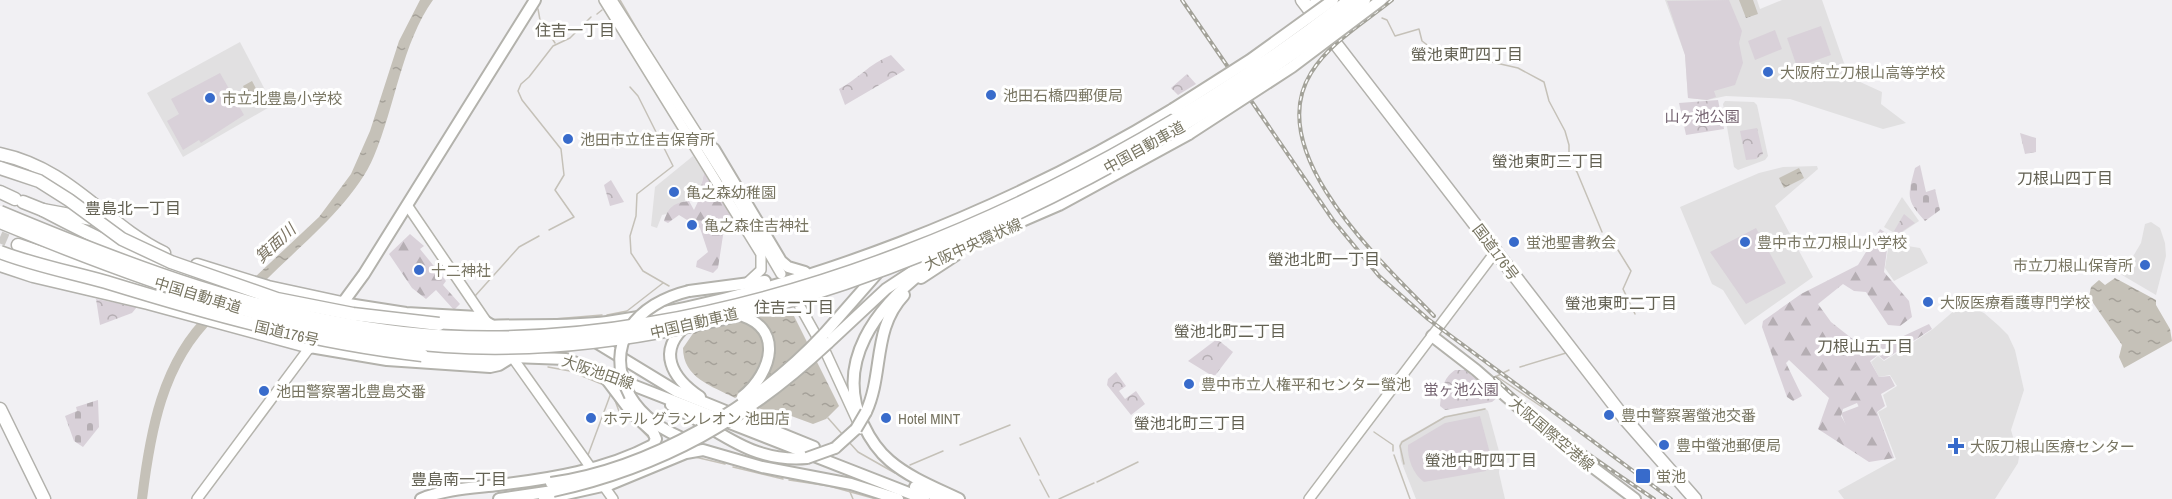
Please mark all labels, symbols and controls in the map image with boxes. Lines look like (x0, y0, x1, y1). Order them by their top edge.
district label: 住吉一丁目 (535, 19, 615, 41)
district label: 螢池東町四丁目 (1411, 43, 1523, 65)
place label: 大阪府立刀根山高等学校 (1780, 62, 1945, 83)
marker: 大阪府立刀根山高等学校 (1761, 65, 1775, 79)
place label: 池田石橋四郵便局 (1003, 85, 1123, 106)
place label: 市立北豊島小学校 (222, 88, 342, 109)
marker: 池田石橋四郵便局 (984, 88, 998, 102)
marker: 市立北豊島小学校 (203, 91, 217, 105)
park label: 山ヶ池公園 (1664, 106, 1740, 127)
street label: 中国自動車道 (1100, 116, 1188, 178)
place label: 池田市立住吉保育所 (580, 129, 715, 150)
marker: 池田市立住吉保育所 (561, 132, 575, 146)
district label: 螢池東町三丁目 (1492, 150, 1604, 172)
district label: 刀根山四丁目 (2017, 167, 2113, 189)
place label: 亀之森幼稚園 (686, 182, 776, 203)
marker: 亀之森幼稚園 (667, 185, 681, 199)
district label: 豊島北一丁目 (85, 197, 181, 219)
street label: 大阪中央環状線 (921, 213, 1025, 275)
place label: 亀之森住吉神社 (704, 215, 809, 236)
water label: 箕面川 (250, 217, 302, 267)
marker: 亀之森住吉神社 (685, 218, 699, 232)
street label: 国道176号 (1468, 220, 1524, 284)
place label: 蛍池聖書教会 (1526, 232, 1616, 253)
place label: 豊中市立刀根山小学校 (1757, 232, 1907, 253)
marker: 蛍池聖書教会 (1507, 235, 1521, 249)
marker: 豊中市立刀根山小学校 (1738, 235, 1752, 249)
district label: 螢池北町一丁目 (1268, 248, 1380, 270)
place label: 市立刀根山保育所 (2013, 255, 2133, 276)
marker: 市立刀根山保育所 (2138, 258, 2152, 272)
place label: 十二神社 (431, 260, 491, 281)
marker: 十二神社 (412, 263, 426, 277)
street label: 中国自動車道 (152, 272, 244, 318)
district label: 螢池東町二丁目 (1565, 292, 1677, 314)
place label: 大阪医療看護専門学校 (1940, 292, 2090, 313)
marker: 大阪医療看護専門学校 (1921, 295, 1935, 309)
district label: 住吉二丁目 (754, 296, 834, 318)
street label: 中国自動車道 (648, 303, 740, 343)
street label: 国道176号 (253, 315, 321, 351)
district label: 螢池北町二丁目 (1174, 320, 1286, 342)
district label: 刀根山五丁目 (1817, 335, 1913, 357)
street label: 大阪池田線 (559, 350, 637, 394)
place label: 豊中市立人権平和センター螢池 (1201, 374, 1411, 395)
marker: 豊中市立人権平和センター螢池 (1182, 377, 1196, 391)
park label: 蛍ヶ池公園 (1423, 379, 1499, 400)
place label: 池田警察署北豊島交番 (276, 381, 426, 402)
marker: 池田警察署北豊島交番 (257, 384, 271, 398)
street label: 大阪国際空港線 (1505, 392, 1599, 476)
place label: 豊中警察署螢池交番 (1621, 405, 1756, 426)
place label: ホテル グランレオン 池田店 (603, 408, 790, 429)
place label: Hotel MINT (898, 408, 961, 429)
marker: 豊中警察署螢池交番 (1602, 408, 1616, 422)
marker: ホテル グランレオン 池田店 (584, 411, 598, 425)
marker: Hotel MINT (879, 411, 893, 425)
district label: 螢池北町三丁目 (1134, 412, 1246, 434)
place label: 豊中螢池郵便局 (1676, 435, 1781, 456)
place label: 大阪刀根山医療センター (1970, 436, 2135, 457)
marker: 大阪刀根山医療センター (1947, 437, 1965, 455)
marker: 豊中螢池郵便局 (1657, 438, 1671, 452)
district label: 螢池中町四丁目 (1425, 449, 1537, 471)
place label: 蛍池 (1656, 466, 1686, 487)
marker: 蛍池 (1634, 467, 1652, 485)
district label: 豊島南一丁目 (411, 468, 507, 490)

